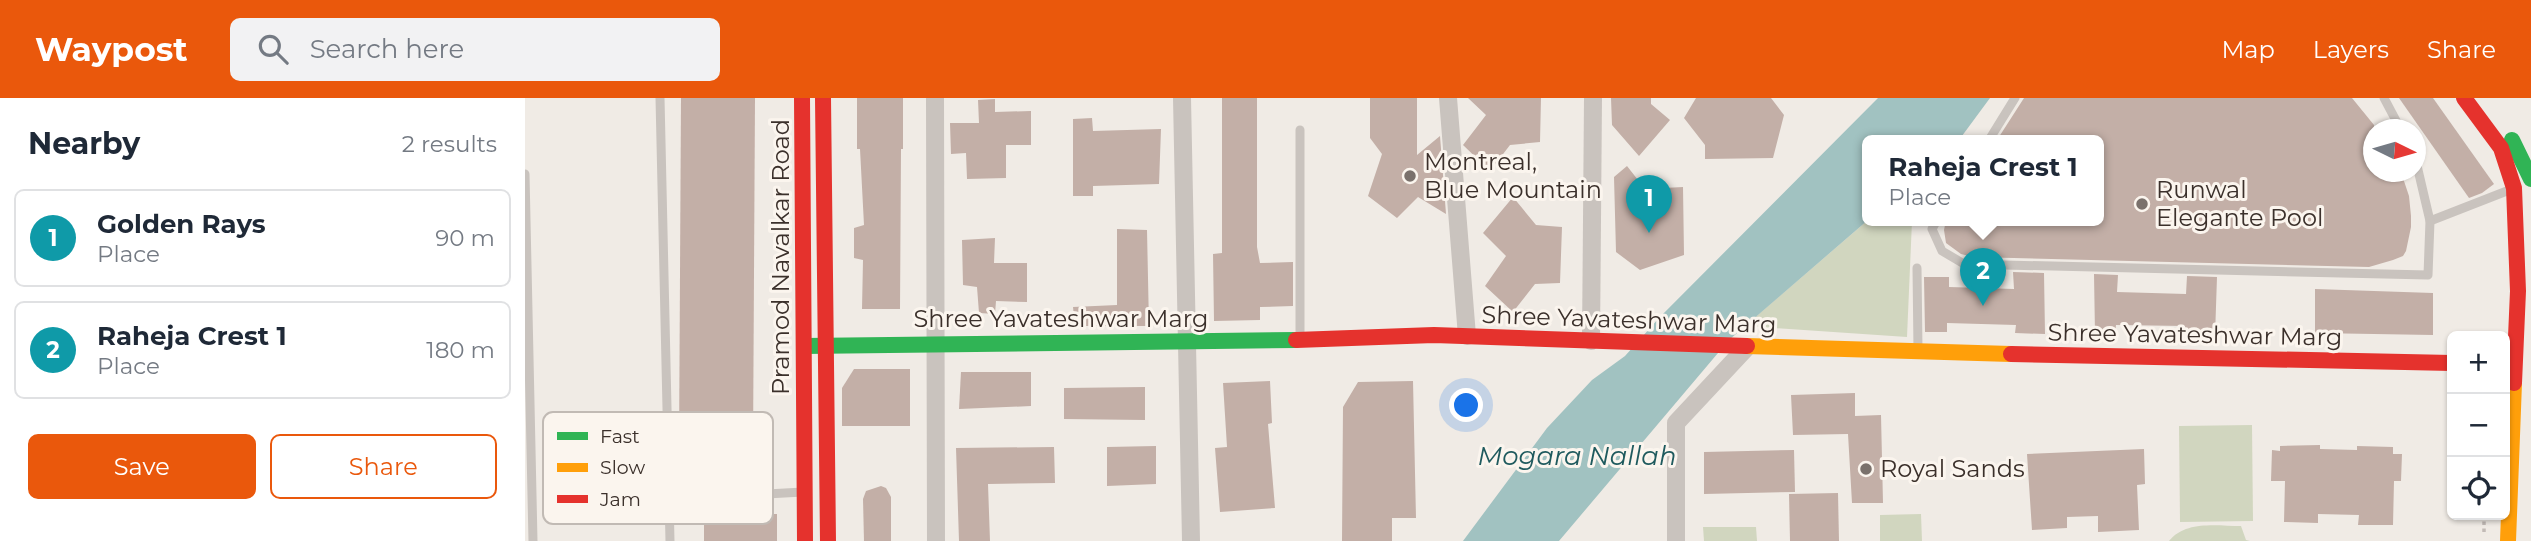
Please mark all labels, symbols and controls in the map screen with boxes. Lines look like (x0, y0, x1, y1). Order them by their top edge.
search box (230, 18, 720, 81)
text: Waypost (35, 29, 188, 69)
icon: search (254, 30, 292, 68)
text: Search here (310, 33, 464, 65)
text: Map (2221, 35, 2275, 64)
text: Layers (2313, 35, 2389, 64)
text: Share (2427, 35, 2496, 64)
street label: Pramod Navalkar Road (766, 119, 795, 395)
north arrow (2363, 119, 2426, 182)
text: Nearby (28, 125, 140, 162)
text: 2 results (402, 130, 497, 158)
popup (1862, 135, 2104, 226)
place label: Montreal, Blue Mountain (1424, 147, 1602, 204)
text: Raheja Crest 1 (1888, 151, 2078, 183)
marker: Montreal, Blue Mountain (1402, 168, 1418, 184)
pin: 1 (1626, 175, 1672, 233)
place label: Runwal Elegante Pool (2156, 175, 2323, 232)
text: Place (1888, 183, 1951, 211)
marker: Runwal Elegante Pool (2134, 196, 2150, 212)
text: Golden Rays (97, 208, 266, 240)
text: 1 (48, 224, 58, 252)
text: 90 m (435, 224, 495, 252)
text: Place (97, 240, 160, 268)
pin: 2 (1960, 248, 2006, 306)
street label: Shree Yavateshwar Marg (1481, 300, 1777, 339)
street label: Shree Yavateshwar Marg (914, 304, 1208, 333)
street label: Shree Yavateshwar Marg (2047, 317, 2343, 352)
text: Raheja Crest 1 (97, 320, 287, 352)
map controls (2447, 331, 2510, 520)
button: + (2447, 331, 2510, 394)
text: 2 (46, 336, 60, 364)
text: 180 m (426, 336, 495, 364)
text: Place (97, 352, 160, 380)
your location (1449, 388, 1483, 422)
button: − (2447, 394, 2510, 457)
legend (543, 412, 773, 524)
text: Fast (600, 425, 640, 448)
button: Save (28, 434, 256, 499)
button: Share (270, 434, 497, 499)
water label: Mogara Nallah (1477, 440, 1677, 472)
place label: Royal Sands (1880, 454, 2025, 483)
text: Slow (600, 456, 645, 479)
button: locate (2447, 457, 2510, 520)
marker: Royal Sands (1858, 461, 1874, 477)
text: Jam (599, 488, 641, 511)

